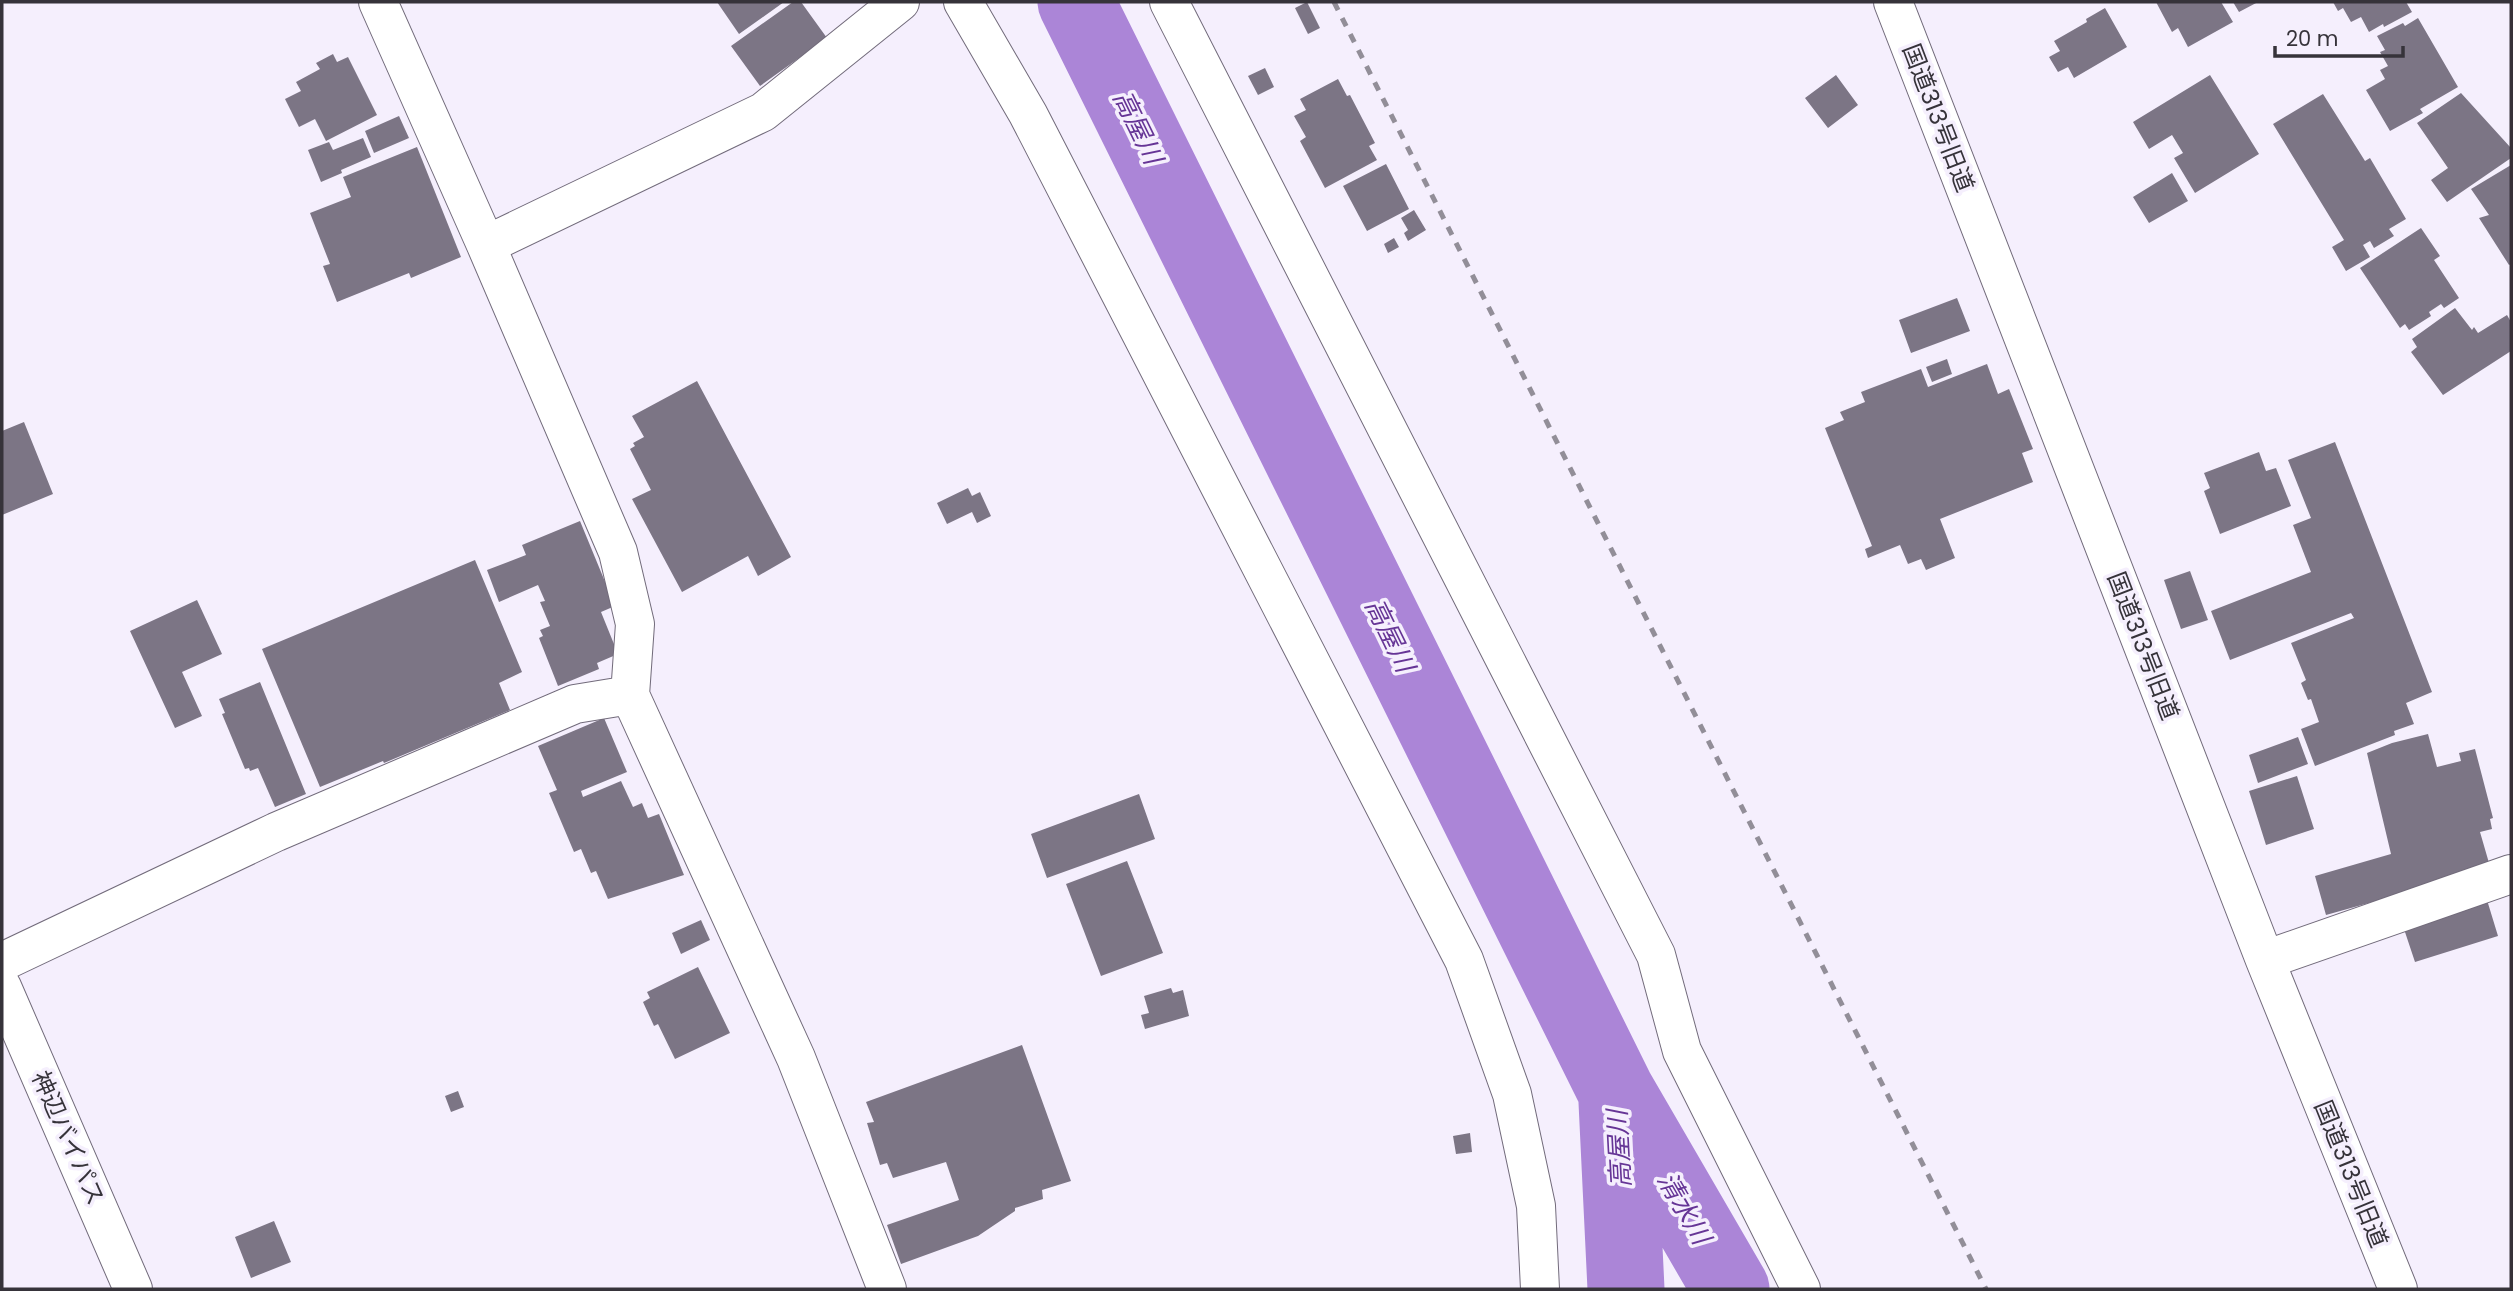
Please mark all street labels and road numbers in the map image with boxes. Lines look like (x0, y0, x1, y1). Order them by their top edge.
street label: 国道313号旧道 (1895, 39, 1982, 197)
street label: 国道313号旧道 (2100, 567, 2187, 725)
street label: 神辺バイパス (24, 1066, 113, 1210)
street label: 国道313号旧道 (2307, 1095, 2396, 1252)

